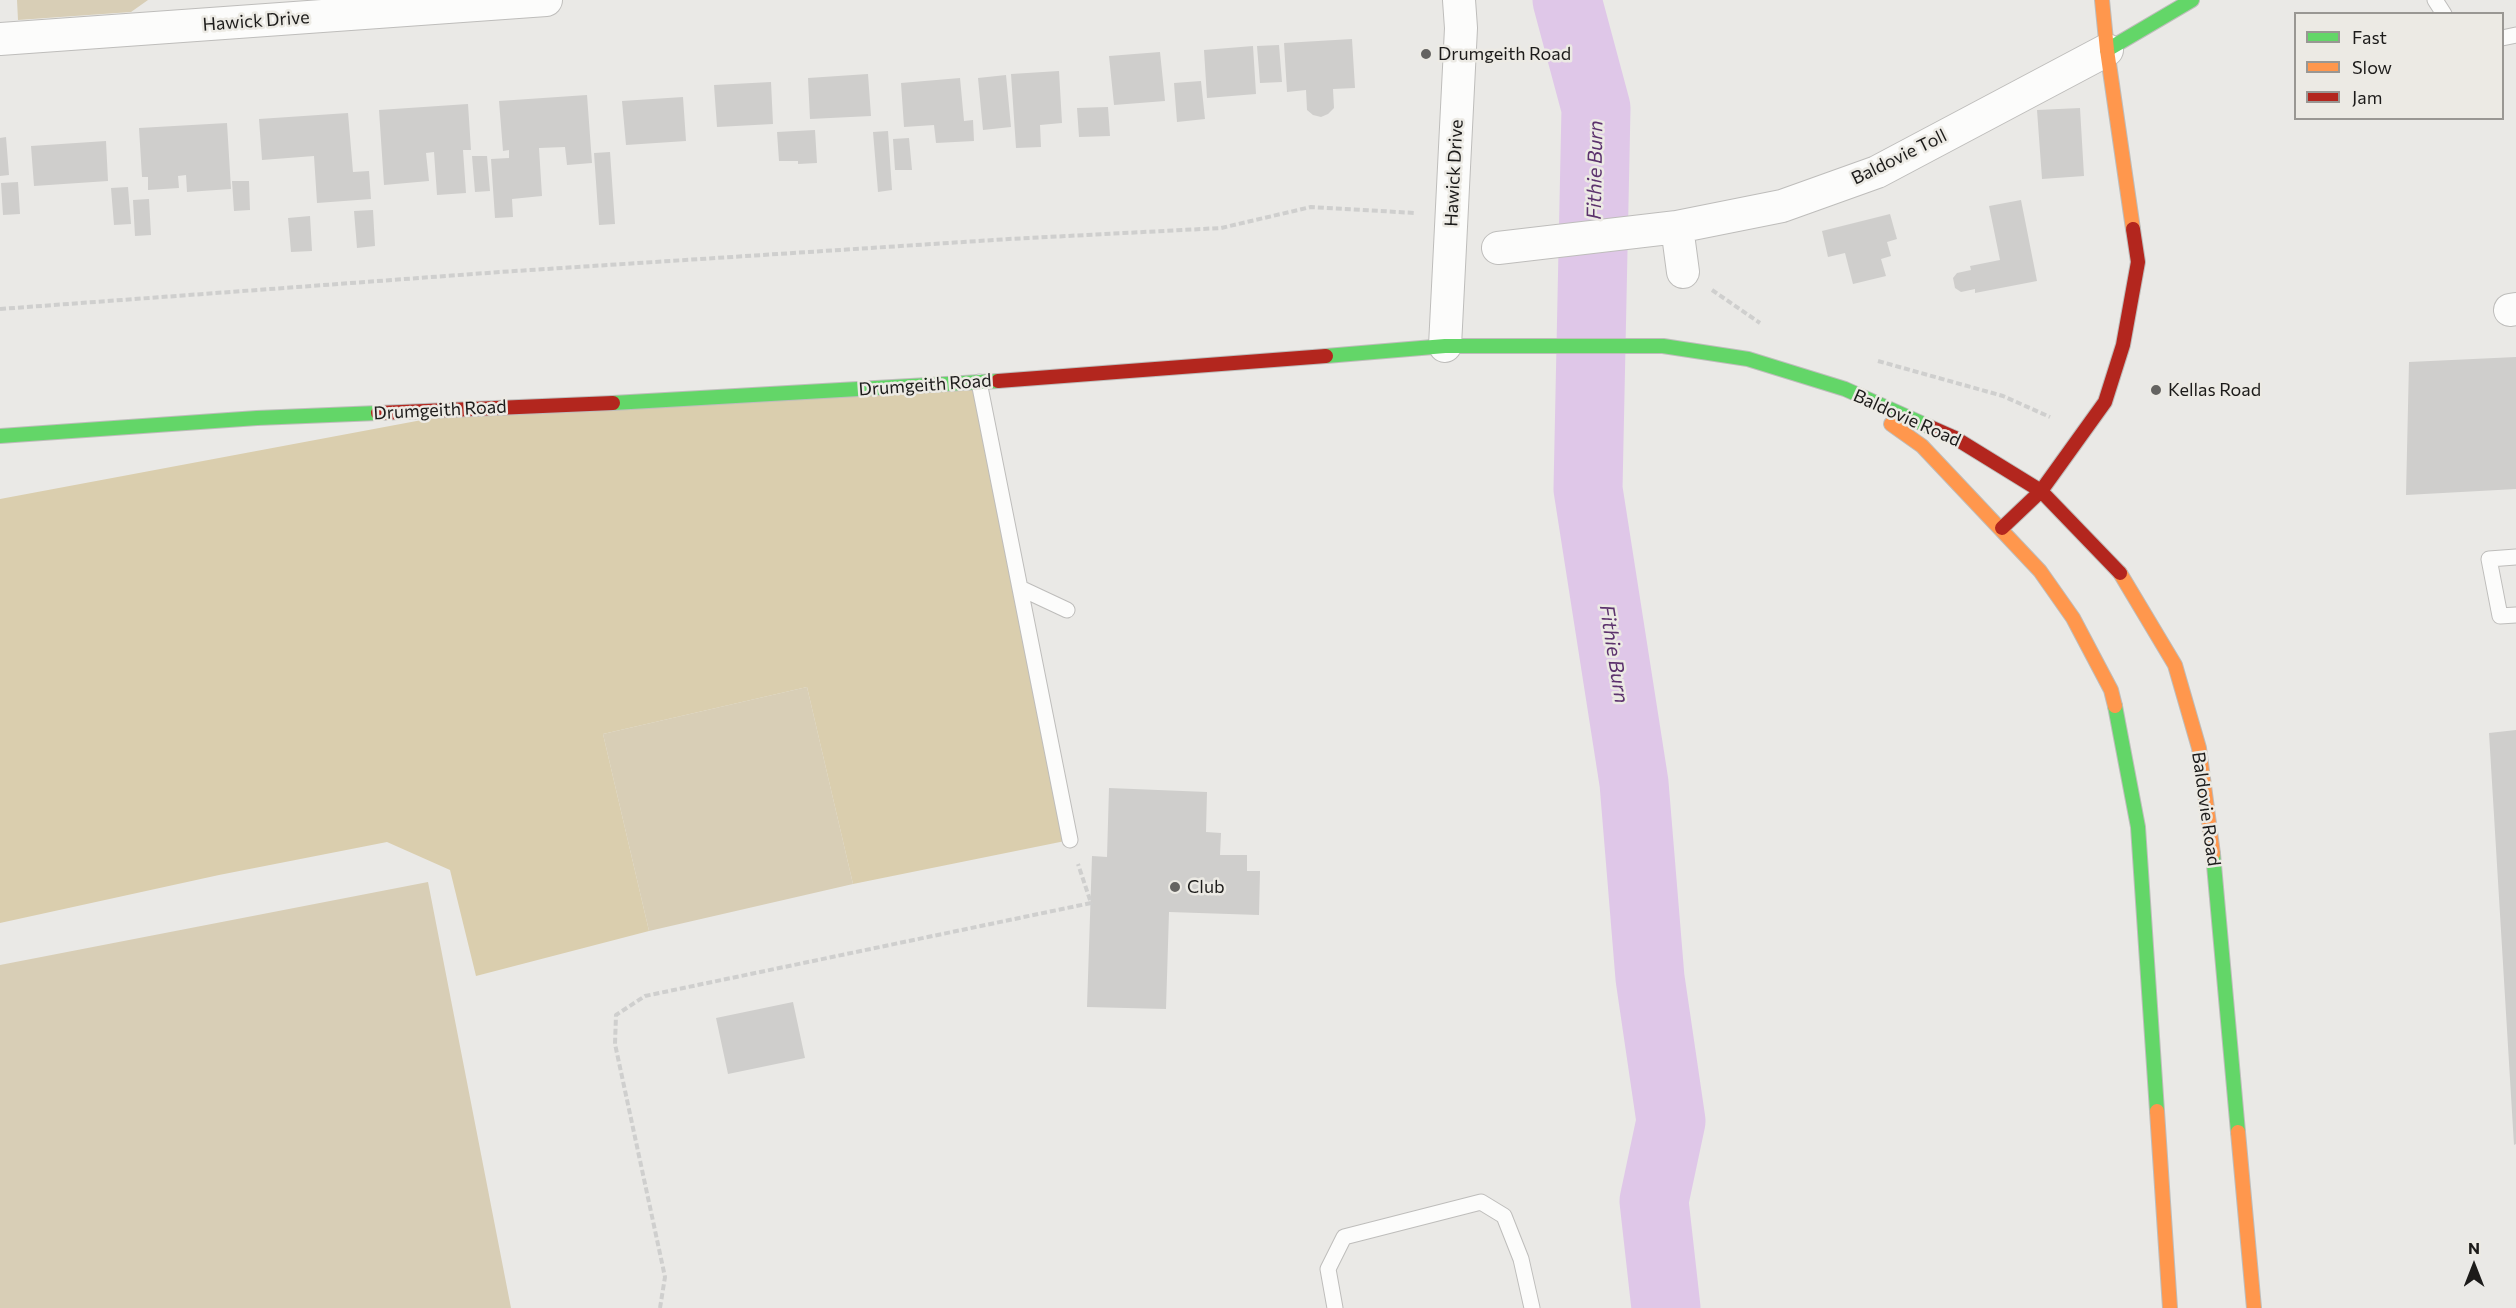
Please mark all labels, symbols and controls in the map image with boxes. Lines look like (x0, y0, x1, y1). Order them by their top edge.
street label: Hawick Drive (202, 6, 310, 36)
legend (2294, 12, 2504, 120)
text: Fast (2352, 26, 2387, 48)
place label: Drumgeith Road (1438, 43, 1571, 65)
marker: Drumgeith Road (1419, 47, 1433, 61)
text: Slow (2352, 56, 2392, 78)
text: Jam (2352, 86, 2382, 108)
street label: Hawick Drive (1440, 119, 1468, 227)
water label: Fithie Burn (1582, 120, 1608, 220)
street label: Baldovie Toll (1848, 125, 1950, 189)
street label: Drumgeith Road (858, 370, 992, 400)
place label: Kellas Road (2168, 379, 2261, 401)
marker: Kellas Road (2149, 383, 2163, 397)
street label: Baldovie Road (1850, 385, 1964, 451)
street label: Drumgeith Road (373, 396, 507, 424)
water label: Fithie Burn (1594, 603, 1634, 705)
street label: Baldovie Road (2187, 750, 2225, 868)
place label: Club (1187, 876, 1225, 898)
marker: Club (1168, 880, 1182, 894)
north arrow (2444, 1236, 2504, 1296)
text: N (2468, 1238, 2480, 1257)

